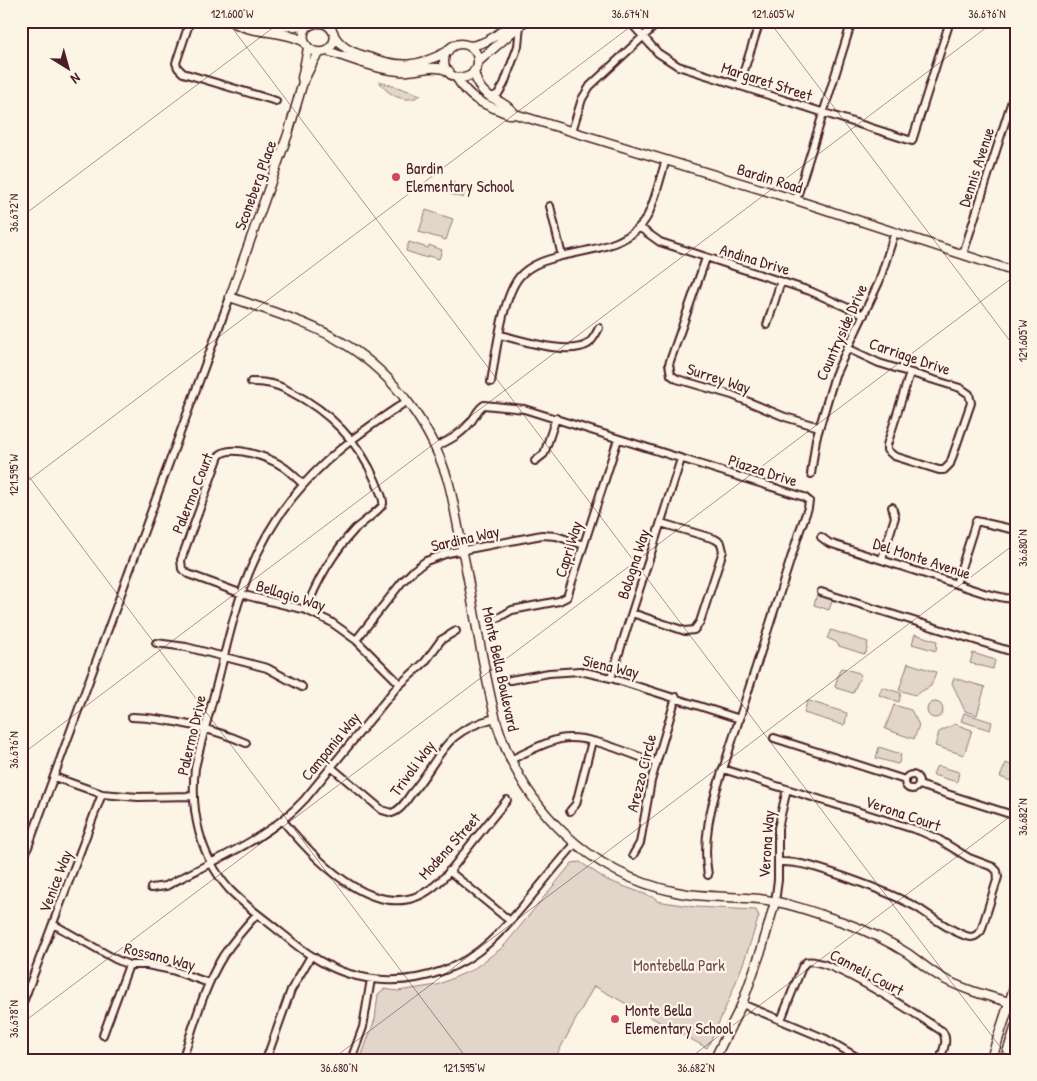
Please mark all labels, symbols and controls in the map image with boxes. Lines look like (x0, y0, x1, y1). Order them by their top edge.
text: 121.600°W (211, 5, 254, 22)
text: 36.674°N (611, 5, 649, 22)
text: 121.605°W (752, 5, 795, 22)
text: 36.676°N (968, 5, 1006, 22)
north arrow (42, 42, 92, 92)
street label: Margaret Street (719, 56, 816, 106)
text: N (67, 69, 85, 89)
street label: Dennis Avenue (953, 124, 999, 210)
street label: Sconeberg Place (229, 136, 282, 233)
place label: Bardin Elementary School (406, 157, 515, 197)
street label: Bardin Road (735, 158, 805, 198)
marker: Bardin Elementary School (390, 171, 402, 183)
text: 36.672°N (5, 194, 22, 232)
street label: Andina Drive (717, 238, 793, 280)
street label: Countryside Drive (810, 280, 872, 384)
text: 121.605°W (1014, 319, 1031, 362)
street label: Carriage Drive (866, 332, 954, 380)
street label: Surrey Way (684, 357, 754, 399)
street label: Palermo Court (166, 449, 218, 537)
street label: Piazza Drive (726, 449, 801, 492)
text: 121.595°W (5, 454, 22, 496)
street label: Capri Way (549, 518, 587, 580)
street label: Sardina Way (429, 519, 502, 557)
street label: Bologna Way (611, 526, 655, 602)
text: 36.680°N (1014, 529, 1031, 567)
street label: Del Monte Avenue (870, 532, 974, 584)
street label: Bellagio Way (254, 574, 329, 616)
street label: Monte Bella Boulevard (477, 605, 525, 733)
street label: Siena Way (581, 649, 642, 683)
street label: Palermo Drive (171, 692, 211, 777)
street label: Campania Way (295, 707, 365, 785)
text: 36.676°N (5, 731, 22, 769)
street label: Arezzo Circle (621, 731, 661, 814)
street label: Trivoli Way (384, 735, 440, 801)
street label: Verona Court (862, 790, 944, 836)
text: 36.682°N (1014, 798, 1031, 836)
street label: Modena Street (413, 807, 485, 884)
street label: Verona Way (753, 809, 779, 879)
street label: Venice Way (33, 846, 77, 915)
street label: Rossano Way (122, 937, 198, 976)
street label: Canneli Court (826, 943, 908, 1001)
park label: Montebella Park (633, 954, 725, 976)
place label: Monte Bella Elementary School (625, 999, 734, 1039)
text: 36.678°N (5, 1000, 22, 1038)
marker: Monte Bella Elementary School (609, 1013, 621, 1025)
text: 36.680°N (320, 1059, 358, 1076)
text: 121.595°W (443, 1059, 485, 1076)
text: 36.682°N (677, 1059, 715, 1076)

